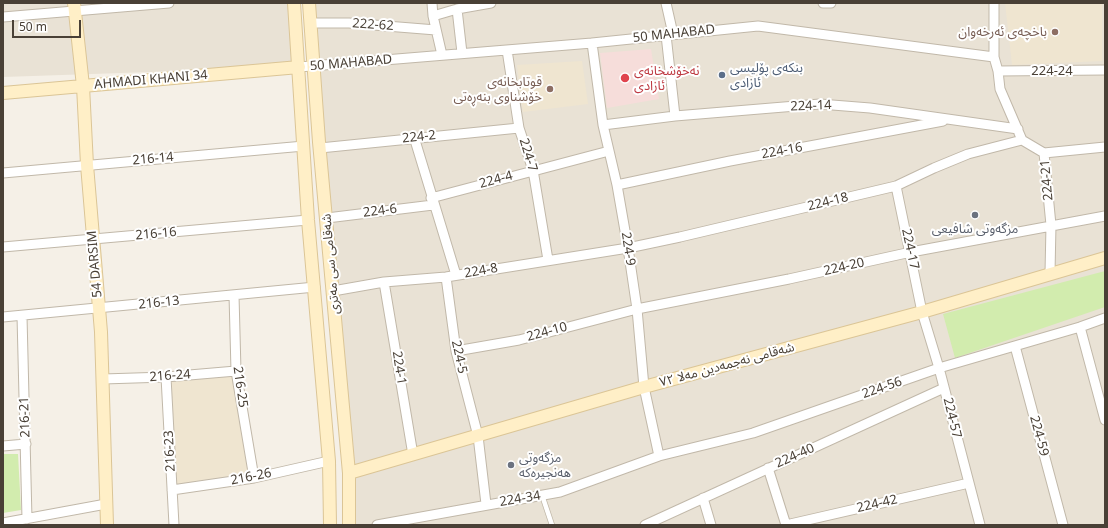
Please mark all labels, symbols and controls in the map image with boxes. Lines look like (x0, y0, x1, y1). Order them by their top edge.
scale bar (14, 12, 83, 38)
street label: 222-62 (352, 16, 394, 34)
text: 50 m (19, 18, 47, 35)
street label: 50 MAHABAD (632, 22, 716, 46)
place label: باخچەی ئەرخەوان (958, 24, 1047, 40)
marker: باخچەی ئەرخەوان (1050, 27, 1060, 37)
street label: 50 MAHABAD (309, 52, 393, 74)
place label: بنکەی پۆلیسی ئازادی (730, 60, 803, 91)
place label: نەخۆشخانەی ئازادی (634, 63, 700, 94)
street label: 224-24 (1031, 63, 1073, 79)
street label: AHMADI KHANI 34 (94, 67, 208, 93)
marker: بنکەی پۆلیسی ئازادی (717, 70, 727, 80)
marker: نەخۆشخانەی ئازادی (619, 72, 631, 84)
place label: قوتابخانەی خۆشناوی بنەڕەتی (453, 74, 542, 105)
marker: قوتابخانەی خۆشناوی بنەڕەتی (545, 84, 555, 94)
street label: 224-14 (790, 97, 832, 115)
street label: 224-2 (401, 127, 437, 147)
street label: 224-7 (516, 136, 540, 174)
street label: 224-16 (760, 140, 804, 162)
street label: 216-14 (132, 149, 174, 169)
street label: 224-21 (1037, 159, 1057, 201)
street label: 224-4 (478, 168, 514, 192)
street label: 224-18 (806, 189, 850, 215)
street label: 224-6 (362, 201, 398, 221)
marker: مزگەوتی شافیعی (970, 210, 980, 220)
street label: شەقامی سی مەتری (319, 213, 343, 315)
place label: مزگەوتی شافیعی (932, 221, 1018, 237)
street label: 216-16 (135, 224, 177, 244)
street label: 224-17 (898, 227, 922, 271)
street label: 54 DARSIM (84, 230, 106, 298)
street label: 224-9 (618, 231, 638, 267)
street label: 224-20 (822, 255, 866, 279)
street label: 224-8 (463, 260, 499, 282)
street label: 216-13 (138, 293, 180, 313)
street label: 224-10 (525, 319, 569, 345)
street label: 224-5 (448, 339, 470, 375)
street label: شەقامی نەجمەدین مەلا ٧٢ (658, 339, 796, 391)
street label: 224-1 (389, 350, 409, 386)
street label: 216-25 (229, 365, 251, 409)
street label: 216-24 (149, 367, 191, 385)
street label: 224-56 (860, 374, 904, 402)
street label: 216-21 (16, 396, 34, 438)
street label: 224-57 (939, 396, 965, 440)
street label: 224-59 (1026, 414, 1052, 458)
street label: 216-23 (161, 430, 179, 472)
street label: 224-40 (773, 440, 817, 472)
place label: مزگەوتی ھەنجیرەکە (519, 450, 571, 481)
marker: مزگەوتی ھەنجیرەکە (506, 460, 516, 470)
street label: 216-26 (229, 465, 273, 489)
street label: 224-34 (498, 488, 542, 510)
street label: 224-42 (855, 492, 899, 516)

